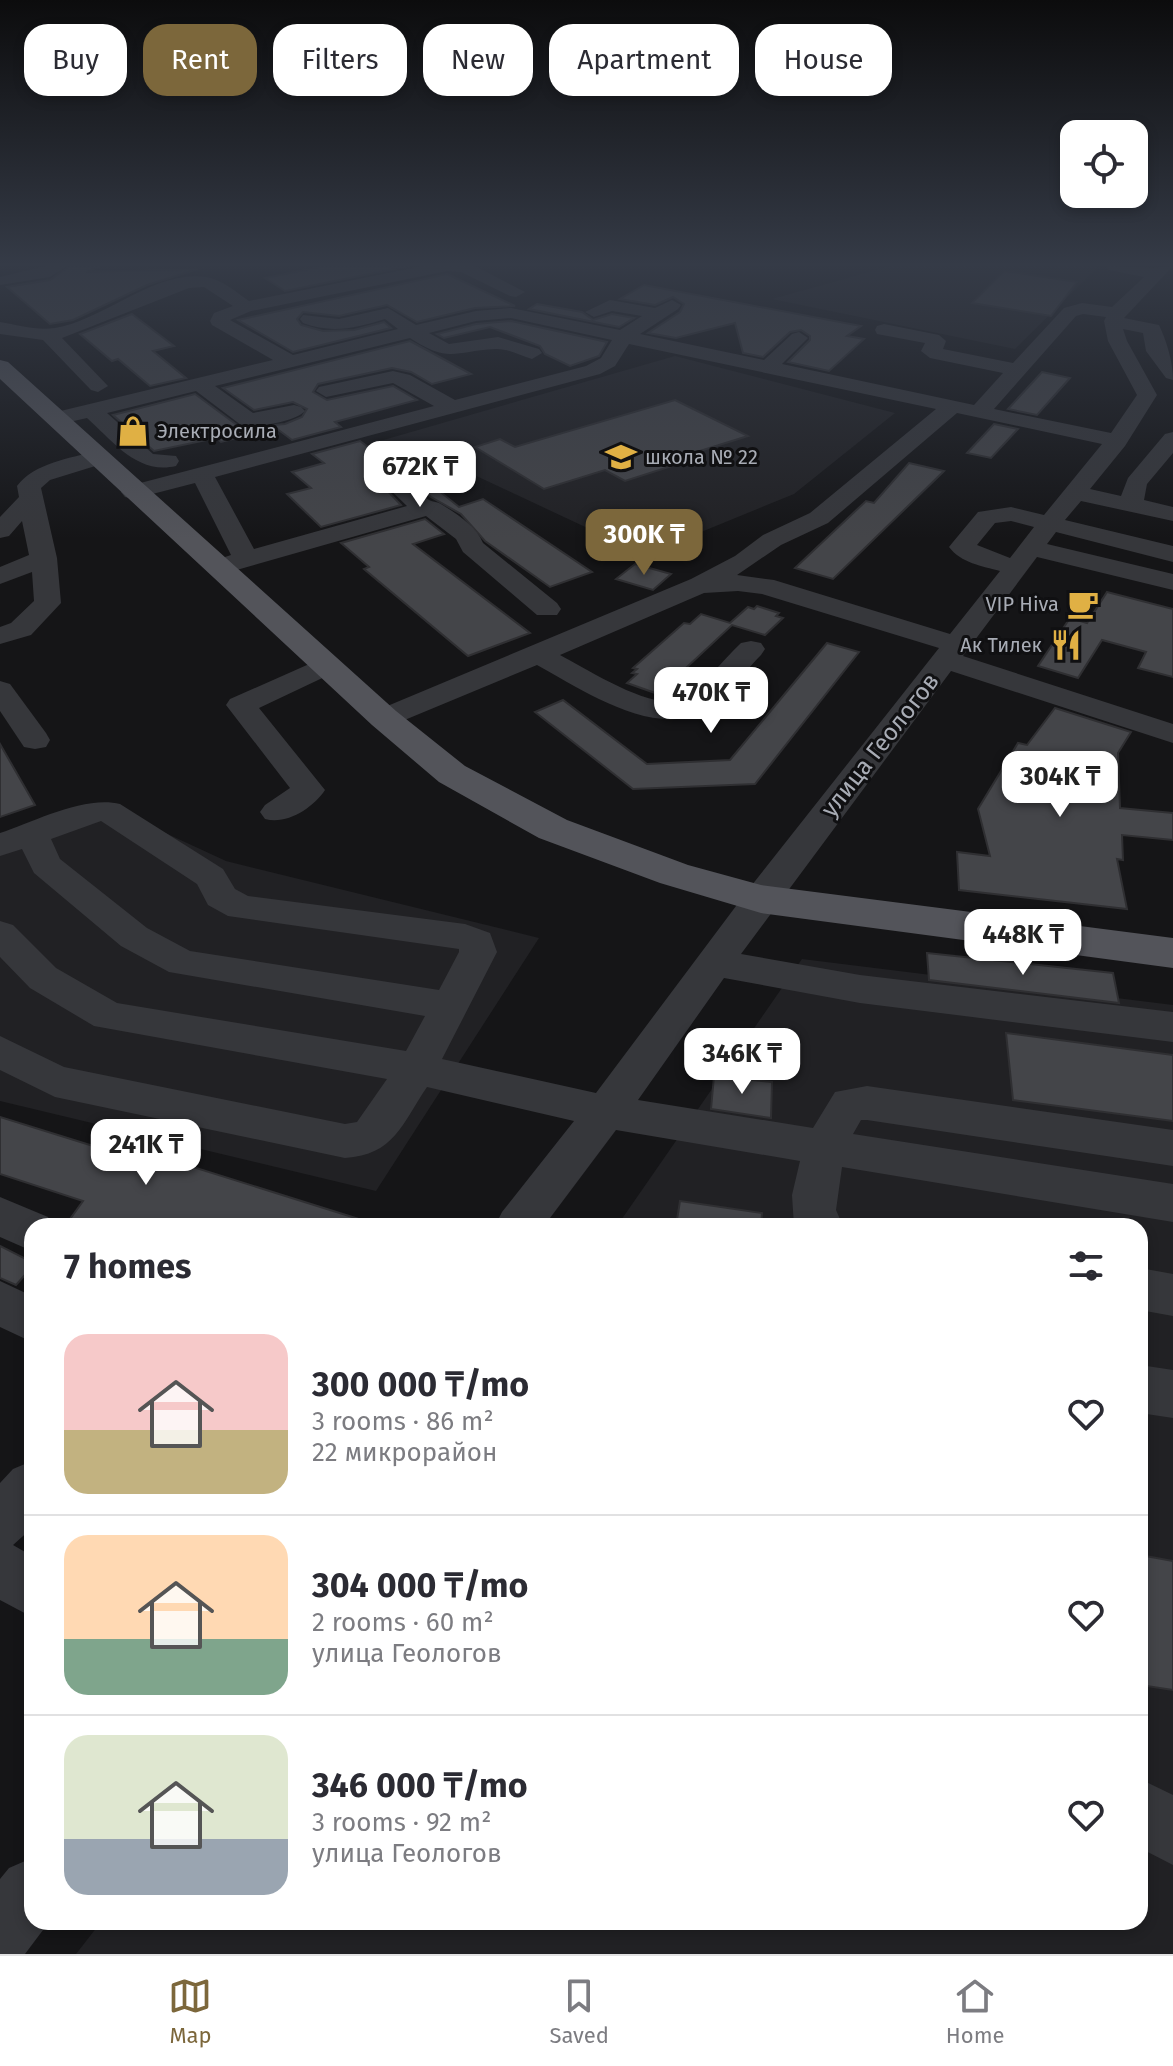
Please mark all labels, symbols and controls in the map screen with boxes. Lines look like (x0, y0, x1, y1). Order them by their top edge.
chip: Buy (24, 24, 127, 96)
chip: Rent (143, 24, 257, 96)
chip: Filters (273, 24, 407, 96)
chip: New (423, 24, 533, 96)
chip: Apartment (549, 24, 739, 96)
chip: House (755, 24, 892, 96)
map controls (1060, 120, 1148, 208)
button: locate (1060, 120, 1148, 208)
shop icon: Электросила (116, 414, 150, 448)
place label: Электросила (157, 419, 277, 443)
school or university icon: школа № 22 (604, 440, 638, 474)
pin: 672K ₸ (355, 441, 485, 509)
place label: школа № 22 (645, 445, 758, 469)
text: 672K ₸ (382, 451, 458, 482)
pin: 300K ₸ (579, 509, 709, 577)
text: 300K ₸ (604, 519, 684, 550)
cafe icon: VIP Hiva (1066, 587, 1100, 621)
place label: VIP Hiva (985, 592, 1059, 616)
restaurant icon: Ак Тилек (1049, 628, 1083, 662)
place label: Ак Тилек (960, 633, 1043, 657)
pin: 470K ₸ (646, 667, 776, 735)
street label: улица Геологов (815, 667, 945, 823)
text: 470K ₸ (672, 677, 750, 708)
pin: 304K ₸ (995, 751, 1125, 819)
text: 304K ₸ (1020, 761, 1100, 792)
pin: 448K ₸ (958, 909, 1088, 977)
text: 448K ₸ (982, 919, 1064, 950)
pin: 346K ₸ (677, 1028, 807, 1096)
text: 346K ₸ (702, 1038, 782, 1069)
pin: 241K ₸ (81, 1119, 211, 1187)
text: 241K ₸ (109, 1129, 183, 1160)
icon: filters (1064, 1244, 1108, 1288)
text: 7 homes (64, 1246, 191, 1287)
text: 300 000 ₸/mo (312, 1364, 529, 1405)
icon: home (128, 1366, 224, 1462)
icon: heart (1064, 1392, 1108, 1436)
text: 3 rooms · 86 m² (312, 1406, 494, 1437)
text: 22 микрорайон (312, 1437, 497, 1468)
text: 304 000 ₸/mo (312, 1565, 528, 1606)
icon: home (128, 1567, 224, 1663)
icon: heart (1064, 1593, 1108, 1637)
text: 2 rooms · 60 m² (312, 1607, 494, 1638)
text: улица Геологов (312, 1638, 502, 1669)
text: 346 000 ₸/mo (312, 1765, 528, 1806)
icon: home (128, 1767, 224, 1863)
icon: heart (1064, 1793, 1108, 1837)
text: 3 rooms · 92 m² (312, 1807, 491, 1838)
text: улица Геологов (312, 1838, 502, 1869)
tab: Map (168, 1974, 212, 2049)
tab: Saved (549, 1974, 609, 2049)
tab: Home (946, 1974, 1005, 2049)

